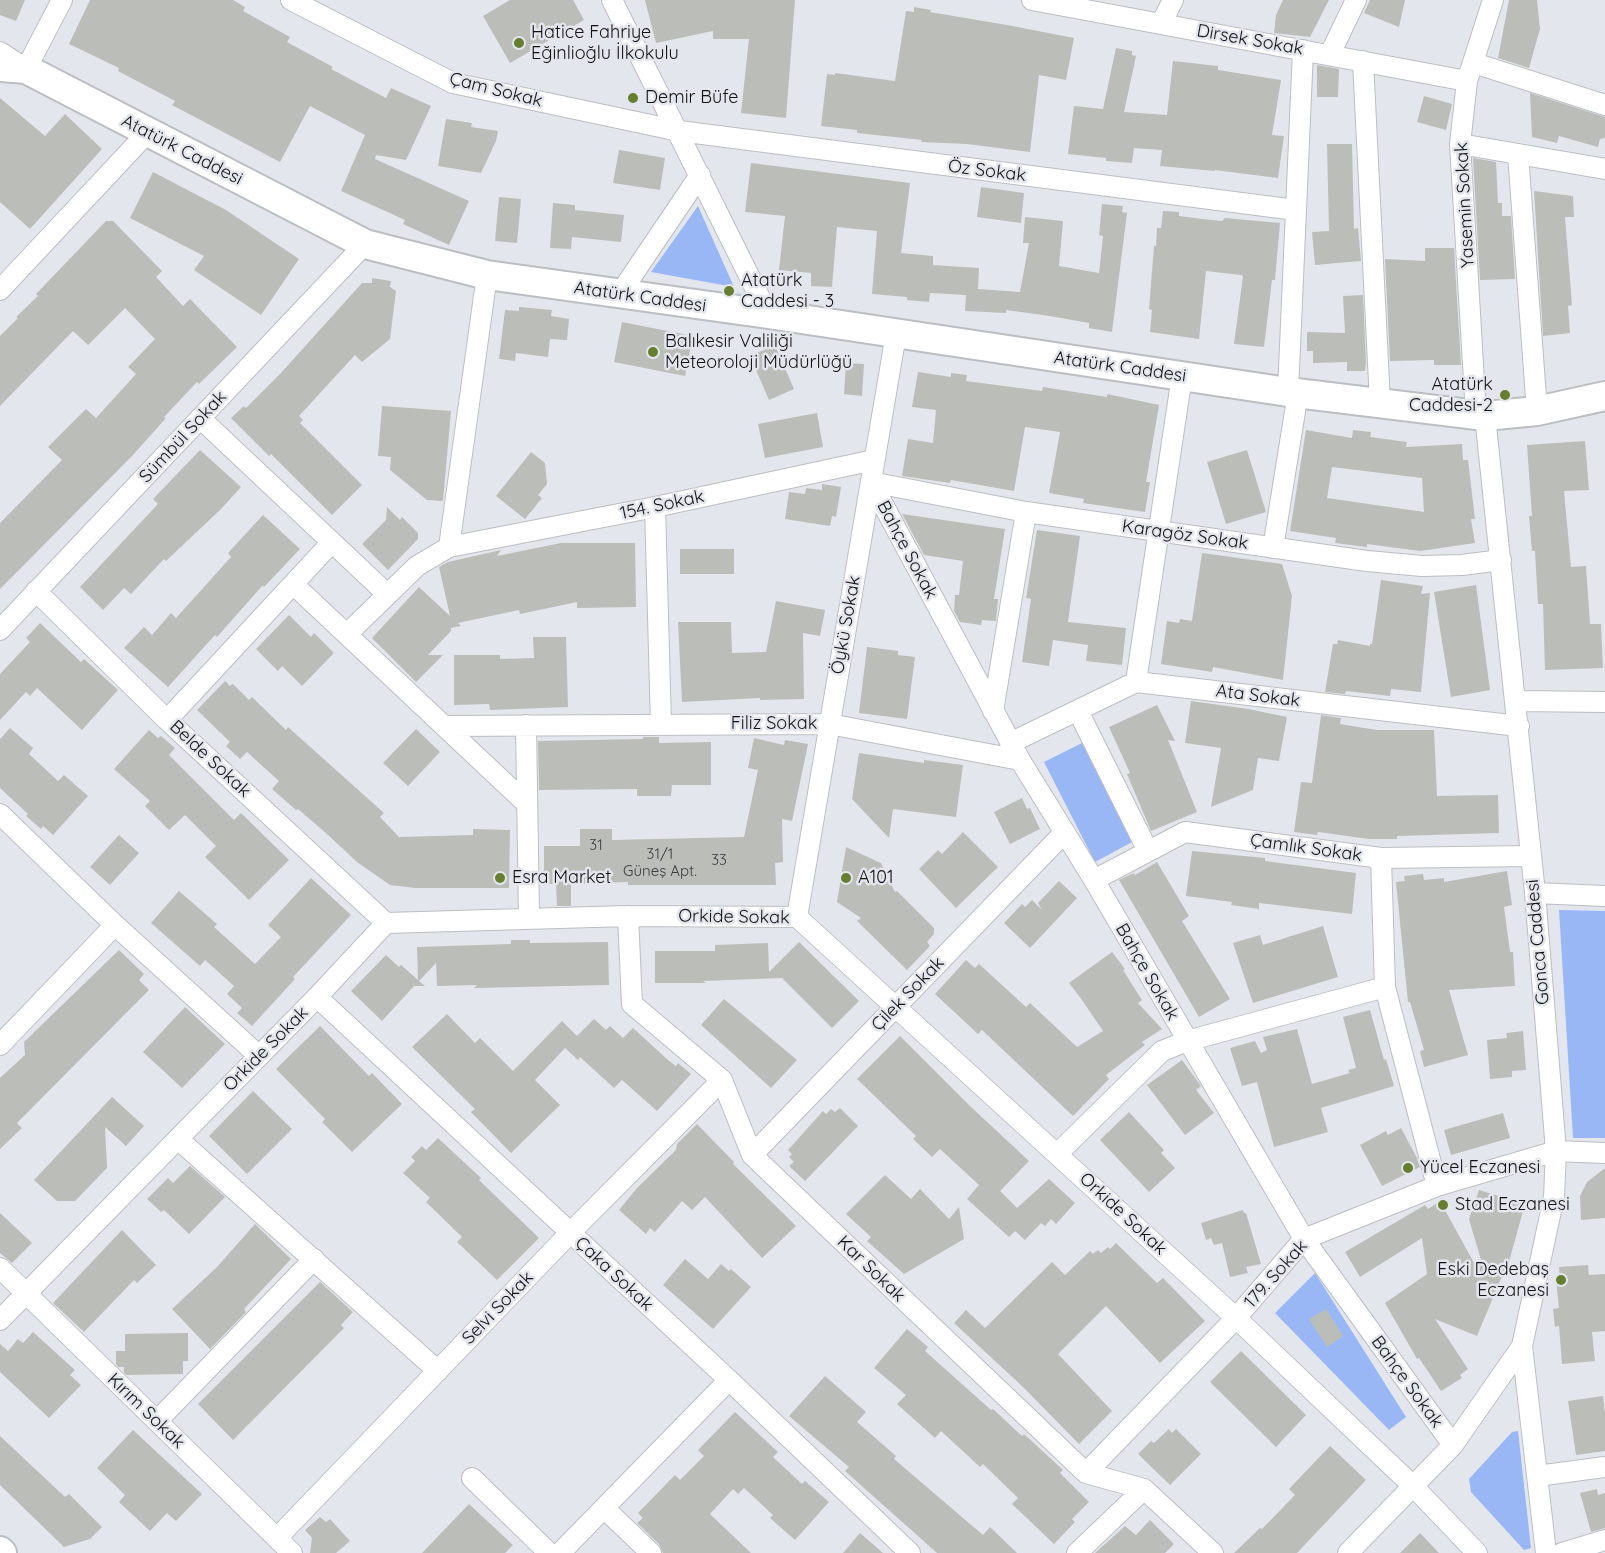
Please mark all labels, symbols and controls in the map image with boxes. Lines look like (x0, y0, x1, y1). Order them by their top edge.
street label: Dirsek Sokak (1195, 20, 1305, 60)
place label: Hatice Fahriye Eğinlioğlu İlkokulu (531, 22, 679, 64)
marker: Hatice Fahriye Eğinlioğlu İlkokulu (512, 36, 526, 50)
street label: Çam Sokak (447, 68, 545, 112)
place label: Demir Büfe (645, 87, 738, 109)
marker: Demir Büfe (626, 91, 640, 105)
street label: Atatürk Caddesi (118, 110, 246, 190)
street label: Yasemin Sokak (1451, 142, 1479, 268)
street label: Öz Sokak (947, 156, 1027, 186)
place label: Atatürk Caddesi - 3 (741, 270, 834, 312)
street label: Atatürk Caddesi (572, 277, 708, 317)
marker: Atatürk Caddesi - 3 (722, 284, 736, 298)
place label: Balıkesir Valiliği Meteoroloji Müdürlüğü (665, 331, 852, 374)
marker: Balıkesir Valiliği Meteoroloji Müdürlüğü (646, 345, 660, 359)
street label: Atatürk Caddesi (1052, 347, 1188, 387)
place label: Atatürk Caddesi-2 (1409, 374, 1493, 416)
street label: Sümbül Sokak (135, 386, 231, 488)
marker: Atatürk Caddesi-2 (1498, 388, 1512, 402)
street label: 154. Sokak (618, 486, 706, 524)
street label: Bahçe Sokak (872, 497, 942, 603)
street label: Karagöz Sokak (1121, 515, 1249, 555)
street label: Öykü Sokak (827, 574, 865, 676)
street label: Ata Sokak (1215, 680, 1301, 712)
street label: Filiz Sokak (731, 713, 817, 735)
street label: Belde Sokak (165, 716, 255, 802)
street label: Çamlık Sokak (1249, 829, 1363, 867)
house number: 31 (589, 836, 603, 854)
house number: 31/1 Güneş Apt. (623, 845, 697, 880)
house number: 33 (711, 851, 727, 869)
place label: Esra Market (512, 867, 611, 889)
place label: A101 (858, 867, 894, 889)
marker: Esra Market (493, 871, 507, 885)
marker: A101 (839, 871, 853, 885)
street label: Gonca Caddesi (1522, 878, 1554, 1006)
street label: Orkide Sokak (678, 905, 790, 929)
street label: Bahçe Sokak (1111, 920, 1183, 1024)
street label: Çilek Sokak (867, 952, 949, 1036)
street label: Orkide Sokak (219, 1002, 313, 1096)
place label: Yücel Eczanesi (1420, 1157, 1540, 1179)
marker: Yücel Eczanesi (1401, 1161, 1415, 1175)
street label: Orkide Sokak (1075, 1168, 1171, 1260)
place label: Stad Eczanesi (1455, 1194, 1570, 1216)
marker: Stad Eczanesi (1436, 1198, 1450, 1212)
street label: Kar Sokak (833, 1231, 909, 1307)
street label: Çaka Sokak (570, 1232, 658, 1316)
street label: 179. Sokak (1240, 1235, 1312, 1313)
place label: Eski Dedebaş Eczanesi (1437, 1259, 1549, 1302)
street label: Selvi Sokak (458, 1267, 538, 1349)
marker: Eski Dedebaş Eczanesi (1554, 1273, 1568, 1287)
street label: Bahçe Sokak (1366, 1332, 1448, 1432)
street label: Kırım Sokak (103, 1369, 189, 1453)

